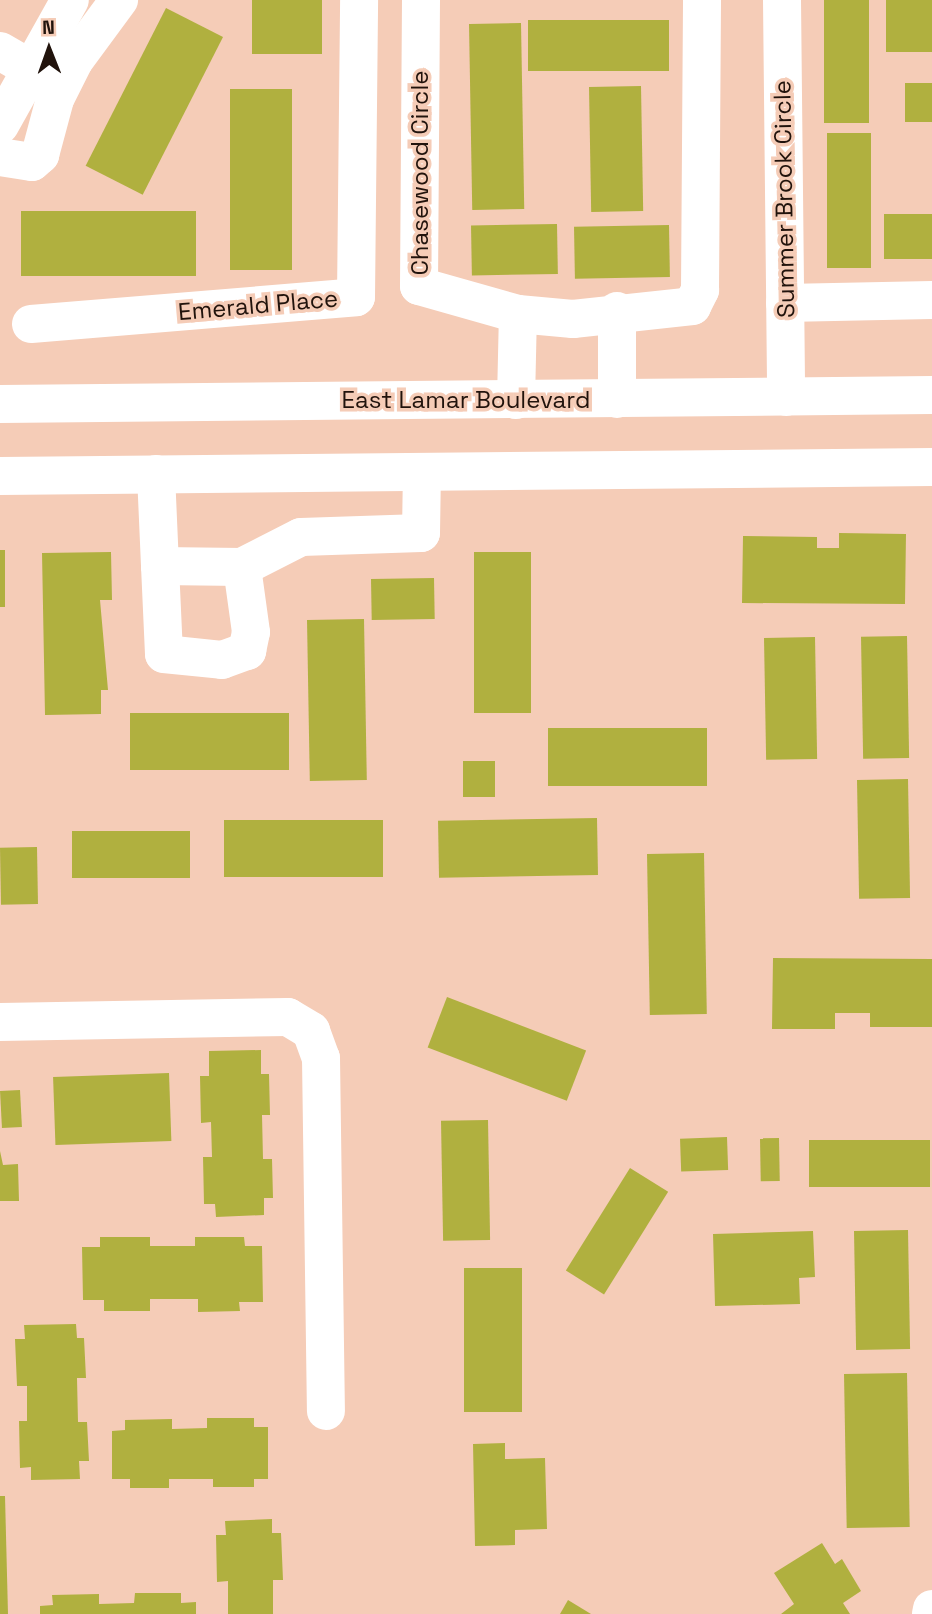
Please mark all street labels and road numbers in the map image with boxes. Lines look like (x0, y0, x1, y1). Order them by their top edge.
street label: Chasewood Circle (406, 70, 434, 276)
street label: Summer Brook Circle (768, 80, 800, 318)
street label: Emerald Place (177, 284, 339, 326)
street label: East Lamar Boulevard (342, 386, 590, 414)

